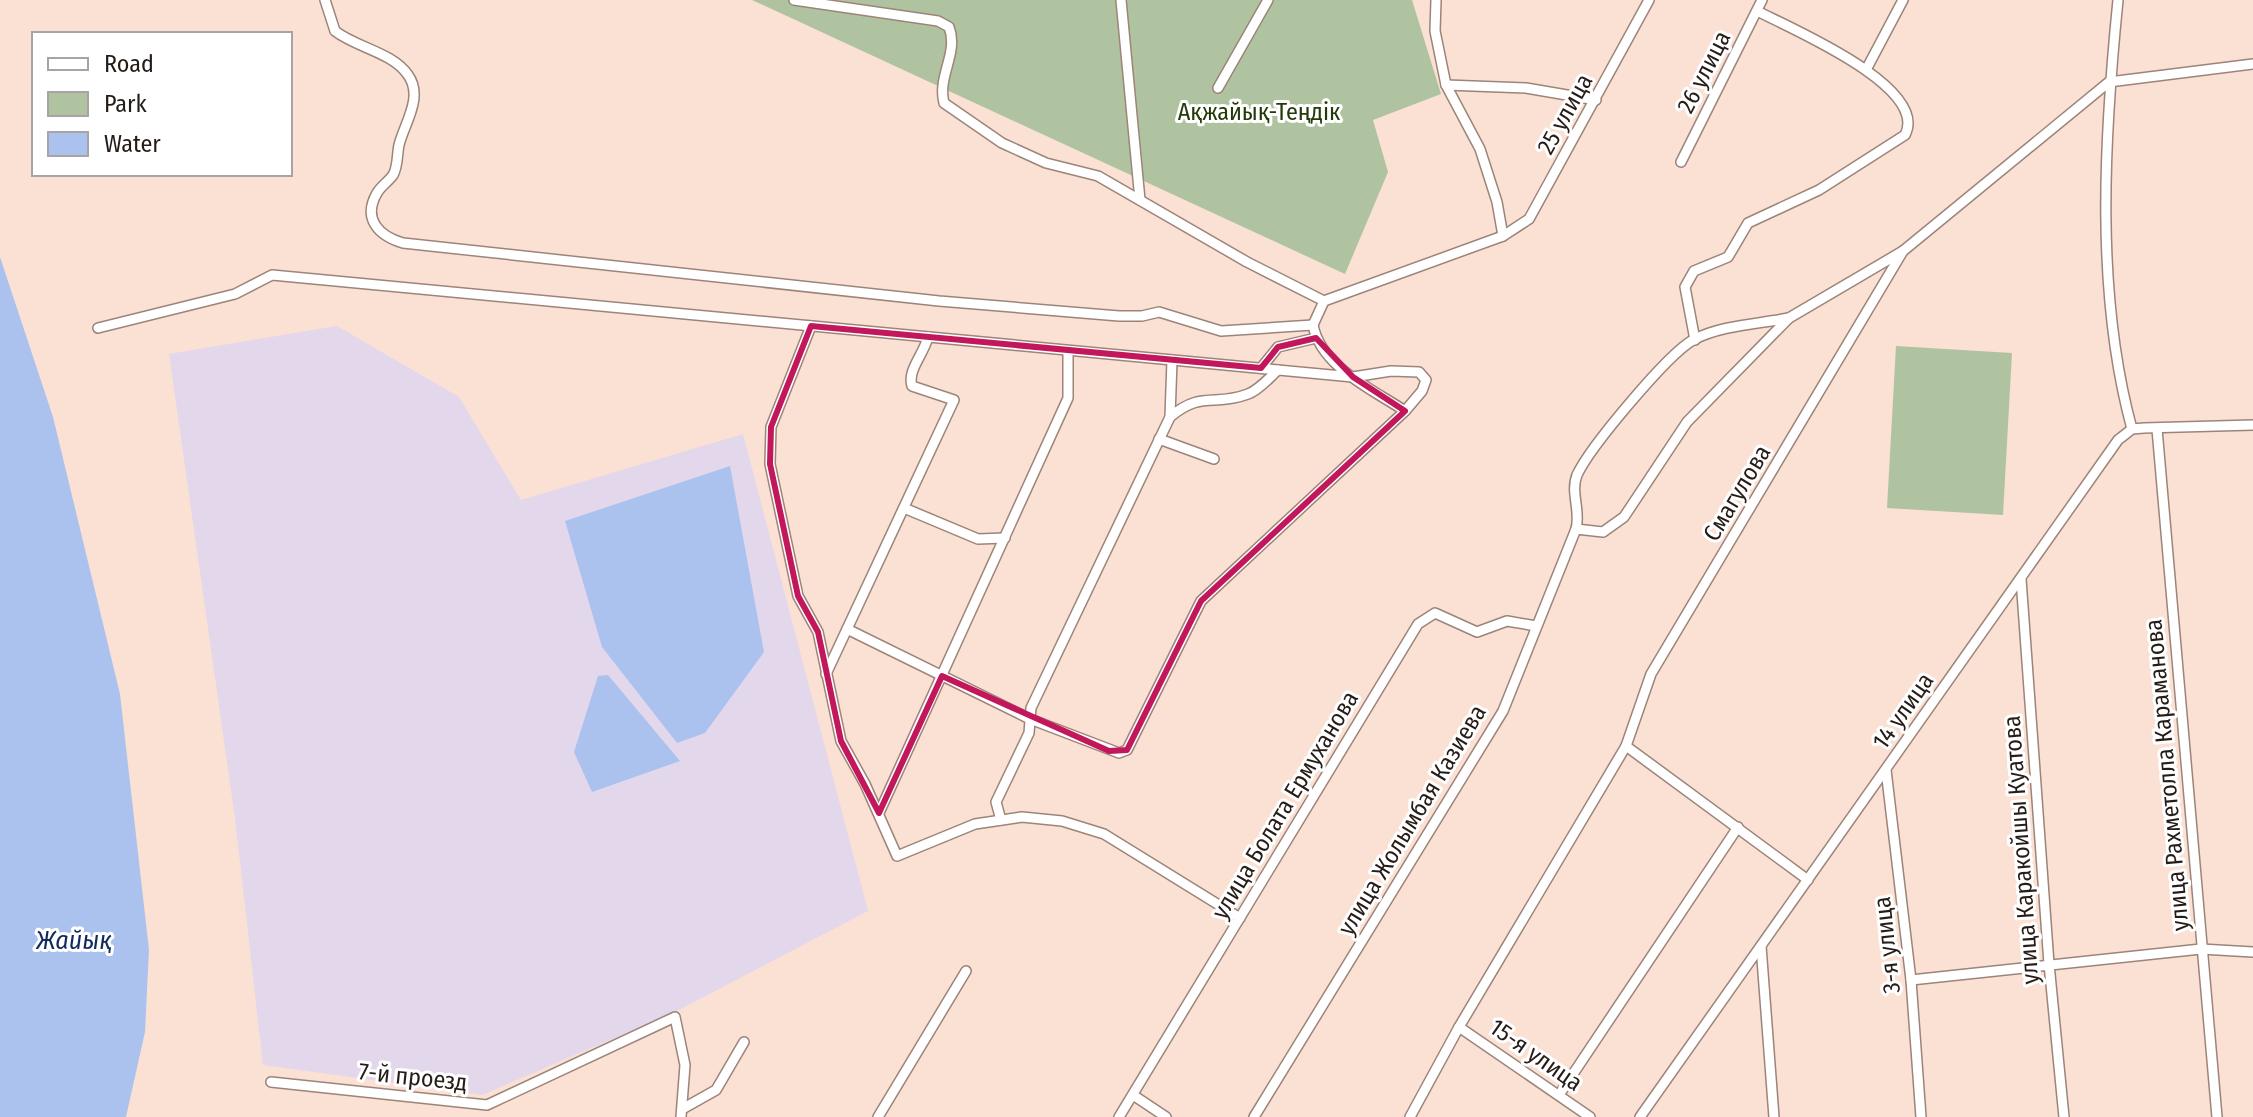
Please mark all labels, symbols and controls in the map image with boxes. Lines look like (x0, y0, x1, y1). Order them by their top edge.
street label: 26 улица (1671, 26, 1737, 118)
legend (32, 32, 292, 176)
text: Road (104, 50, 154, 78)
street label: 25 улица (1532, 69, 1598, 159)
text: Park (104, 90, 147, 118)
park label: Ақжайық-Теңдік (1178, 98, 1341, 126)
text: Water (104, 130, 161, 158)
street label: Смагулова (1697, 440, 1777, 546)
street label: улица Рахметолла Караманова (2139, 618, 2195, 932)
street label: 14 улица (1867, 667, 1939, 755)
street label: улица Болата Ермуханова (1206, 686, 1364, 924)
street label: улица Жолымбая Казиева (1332, 700, 1492, 940)
street label: улица Каракойшы Куатова (1998, 715, 2044, 985)
street label: 3-я улица (1868, 895, 1906, 995)
water label: Жайық (35, 925, 112, 956)
street label: 15-я улица (1484, 1013, 1588, 1097)
street label: 7-й проезд (357, 1057, 469, 1097)

